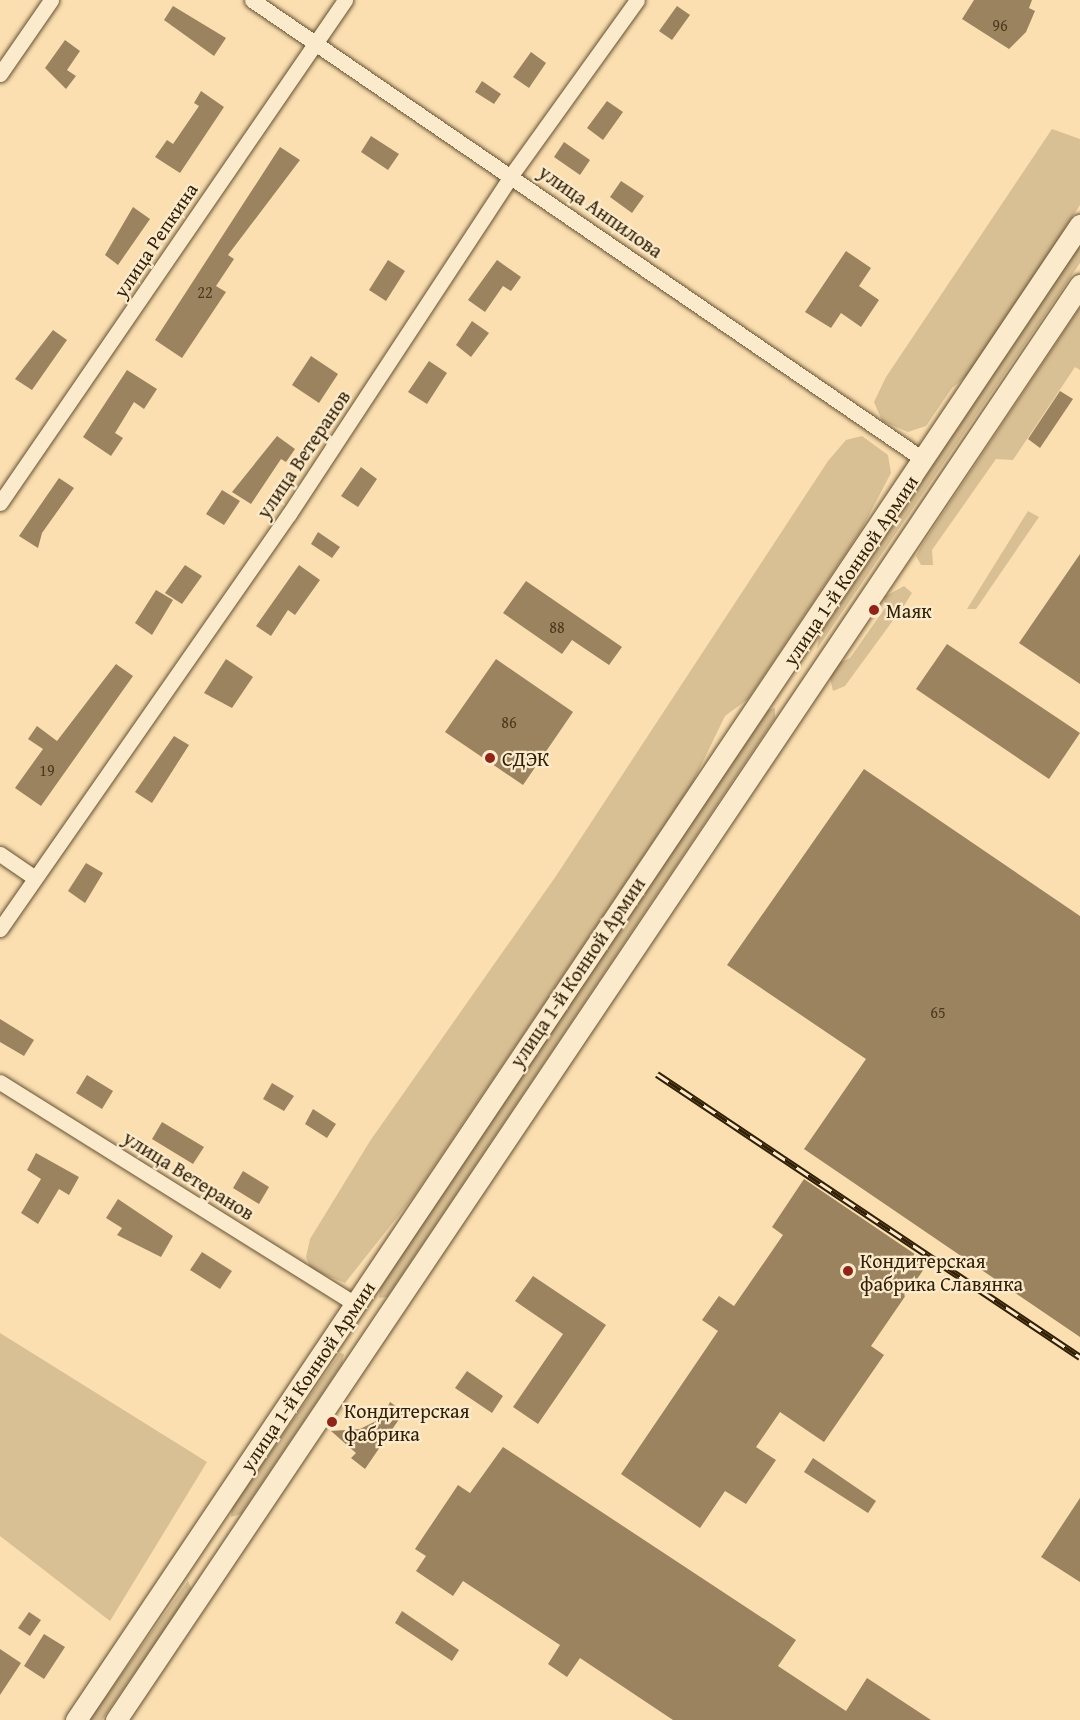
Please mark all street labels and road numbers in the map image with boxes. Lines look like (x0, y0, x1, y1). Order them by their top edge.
street label: улица Анпилова (534, 159, 668, 263)
street label: улица Репкина (108, 178, 202, 302)
street label: улица Ветеранов (251, 385, 355, 523)
street label: улица 1-й Конной Армии (777, 470, 923, 670)
street label: улица 1-й Конной Армии (504, 872, 650, 1072)
street label: улица Ветеранов (119, 1125, 259, 1225)
street label: улица 1-й Конной Армии (234, 1276, 380, 1476)

